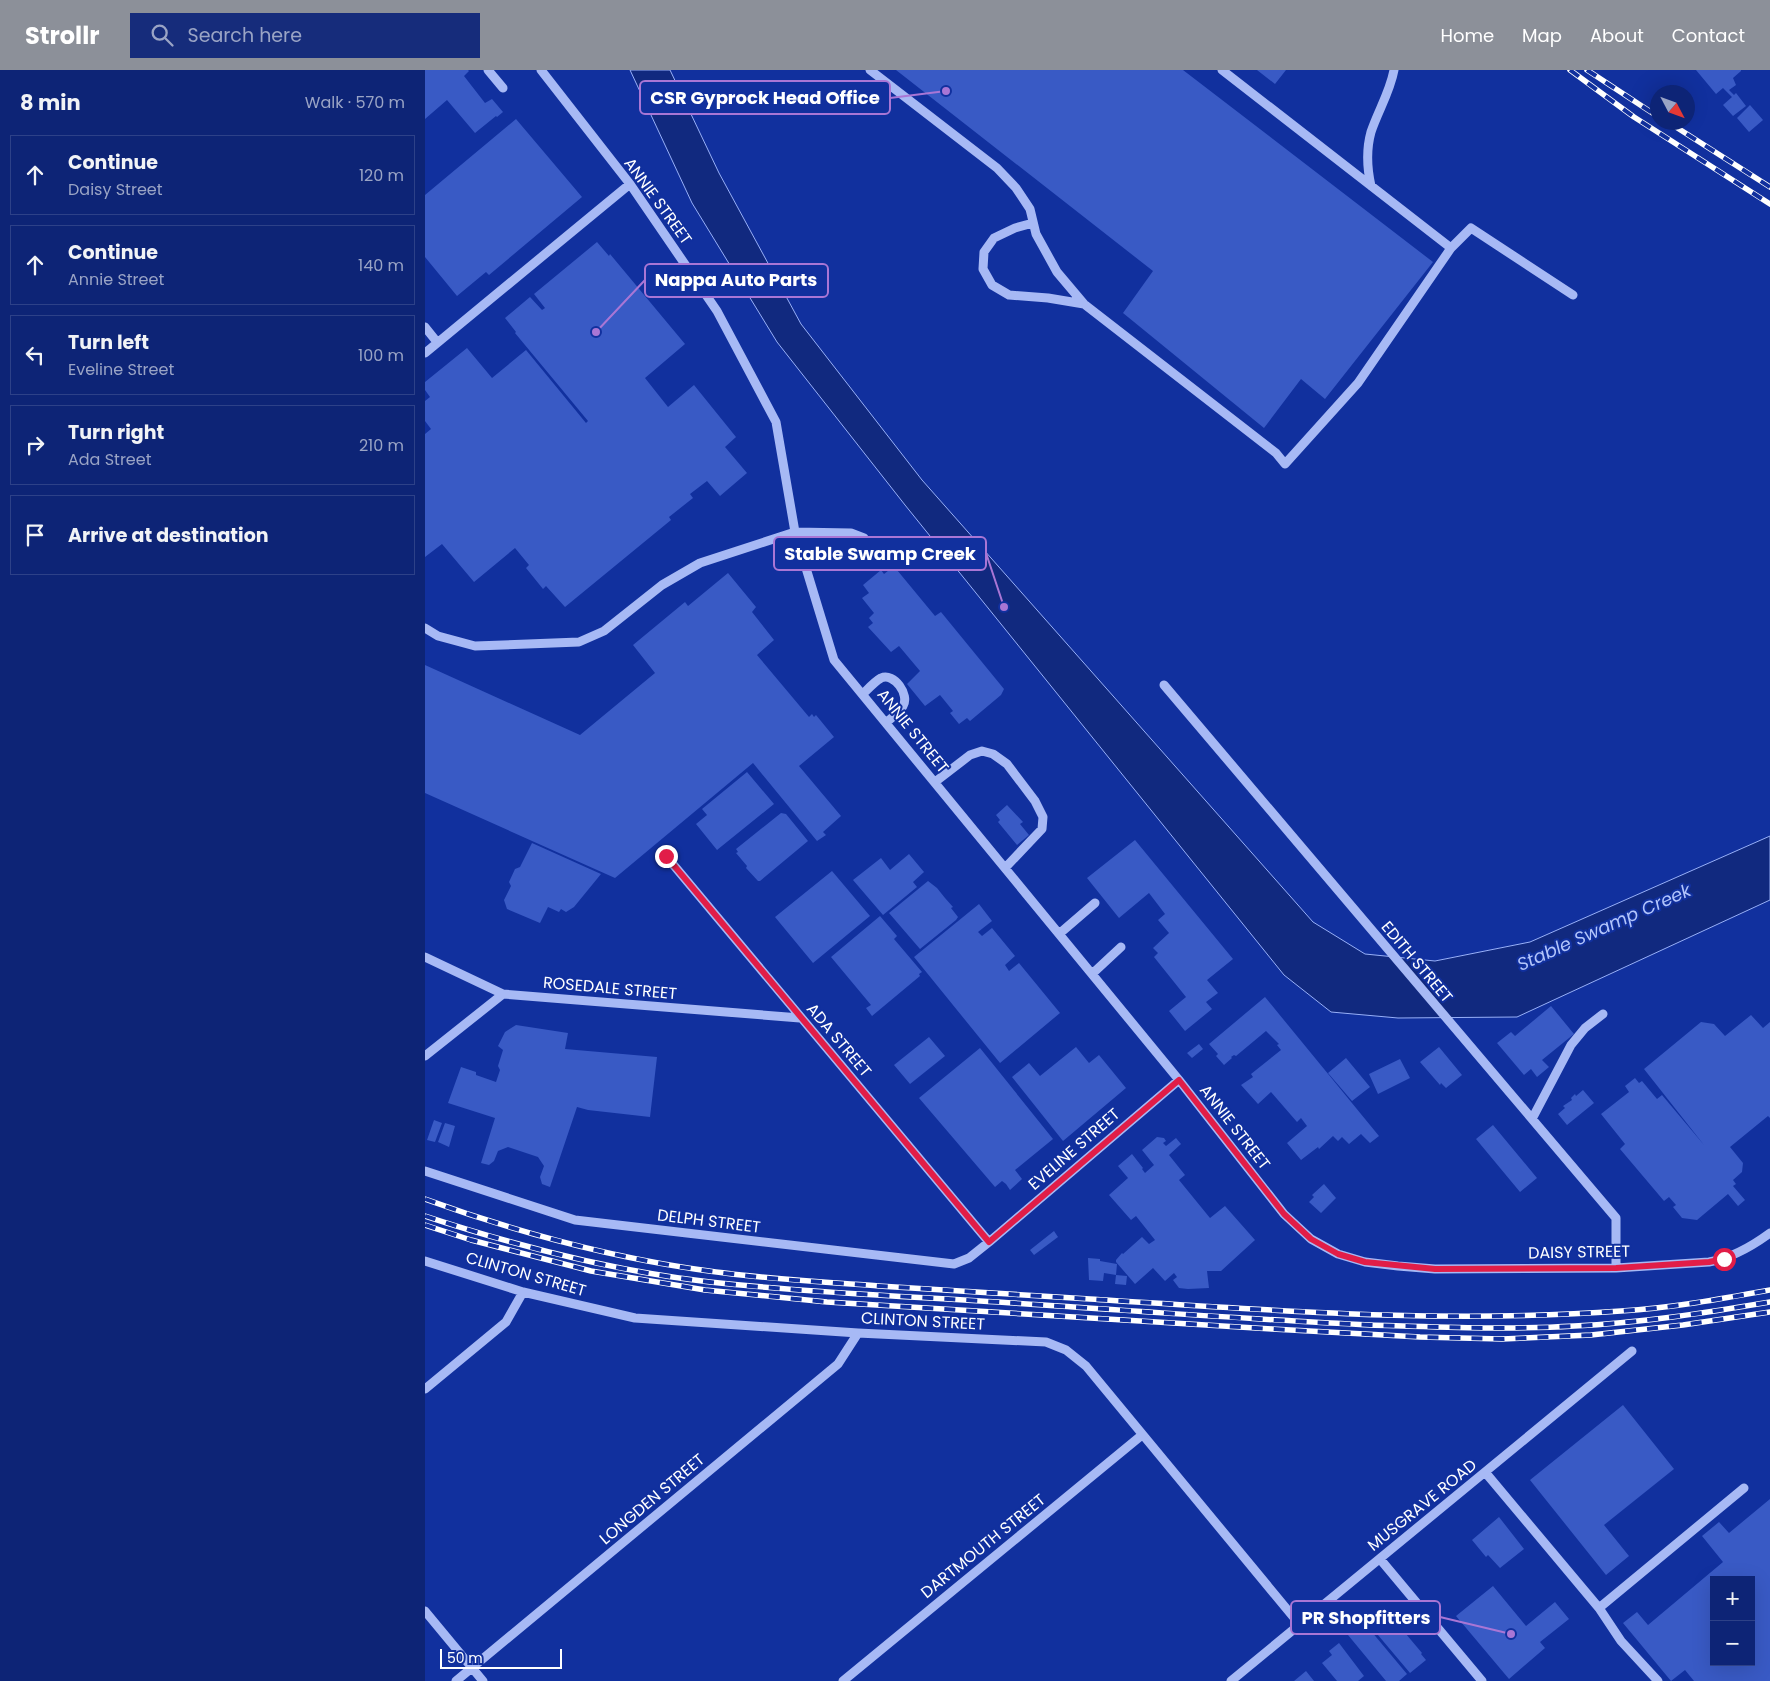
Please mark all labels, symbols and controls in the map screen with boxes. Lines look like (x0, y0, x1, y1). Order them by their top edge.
search box (130, 13, 480, 58)
text: Strollr (25, 19, 100, 52)
icon: search (148, 21, 176, 49)
text: Search here (188, 22, 302, 49)
text: Home (1440, 23, 1494, 48)
text: Map (1522, 23, 1562, 48)
text: About (1590, 23, 1644, 48)
text: Contact (1672, 23, 1745, 48)
callout: CSR Gyprock Head Office (640, 81, 890, 114)
text: CSR Gyprock Head Office (650, 85, 880, 110)
north arrow (1650, 85, 1695, 130)
text: 8 min (20, 88, 81, 117)
text: Walk · 570 m (305, 91, 405, 114)
text: Continue (68, 149, 158, 176)
street label: ANNIE STREET (619, 153, 698, 250)
icon: ahead (21, 161, 49, 189)
text: 120 m (359, 164, 404, 187)
text: Daisy Street (68, 178, 163, 201)
text: Continue (68, 239, 158, 266)
icon: ahead (21, 251, 49, 279)
text: 140 m (358, 254, 404, 277)
callout: Nappa Auto Parts (645, 264, 828, 297)
text: Nappa Auto Parts (655, 267, 817, 292)
text: Annie Street (68, 268, 164, 291)
text: Turn left (68, 329, 149, 356)
icon: left (21, 341, 49, 369)
text: 100 m (358, 344, 404, 367)
text: Eveline Street (68, 358, 174, 381)
text: Turn right (68, 419, 164, 446)
icon: right (21, 431, 49, 459)
text: 210 m (359, 434, 404, 457)
text: Ada Street (68, 448, 152, 471)
icon: arrive (21, 521, 49, 549)
text: Arrive at destination (68, 522, 269, 549)
callout: Stable Swamp Creek (774, 537, 986, 570)
text: Stable Swamp Creek (784, 541, 977, 566)
street label: ANNIE STREET (872, 684, 954, 778)
route end (655, 845, 678, 868)
water label: Stable Swamp Creek (1513, 877, 1696, 977)
street label: EDITH STREET (1376, 916, 1458, 1008)
street label: ROSEDALE STREET (542, 971, 678, 1005)
street label: ADA STREET (801, 998, 877, 1082)
street label: ANNIE STREET (1194, 1080, 1276, 1175)
street label: EVELINE STREET (1023, 1102, 1125, 1195)
street label: DELPH STREET (656, 1203, 762, 1239)
street label: DAISY STREET (1528, 1240, 1630, 1264)
street label: CLINTON STREET (463, 1246, 589, 1302)
route start (1713, 1248, 1736, 1271)
street label: CLINTON STREET (860, 1306, 986, 1336)
street label: LONGDEN STREET (594, 1448, 710, 1550)
street label: MUSGRAVE ROAD (1362, 1454, 1482, 1556)
street label: DARTMOUTH STREET (916, 1488, 1051, 1604)
map controls (1710, 1576, 1755, 1666)
button: + (1710, 1576, 1755, 1621)
callout: PR Shopfitters (1291, 1601, 1440, 1634)
text: PR Shopfitters (1302, 1605, 1430, 1630)
button: − (1710, 1621, 1755, 1666)
scale bar (440, 1646, 563, 1669)
text: 50 m (447, 1648, 483, 1668)

